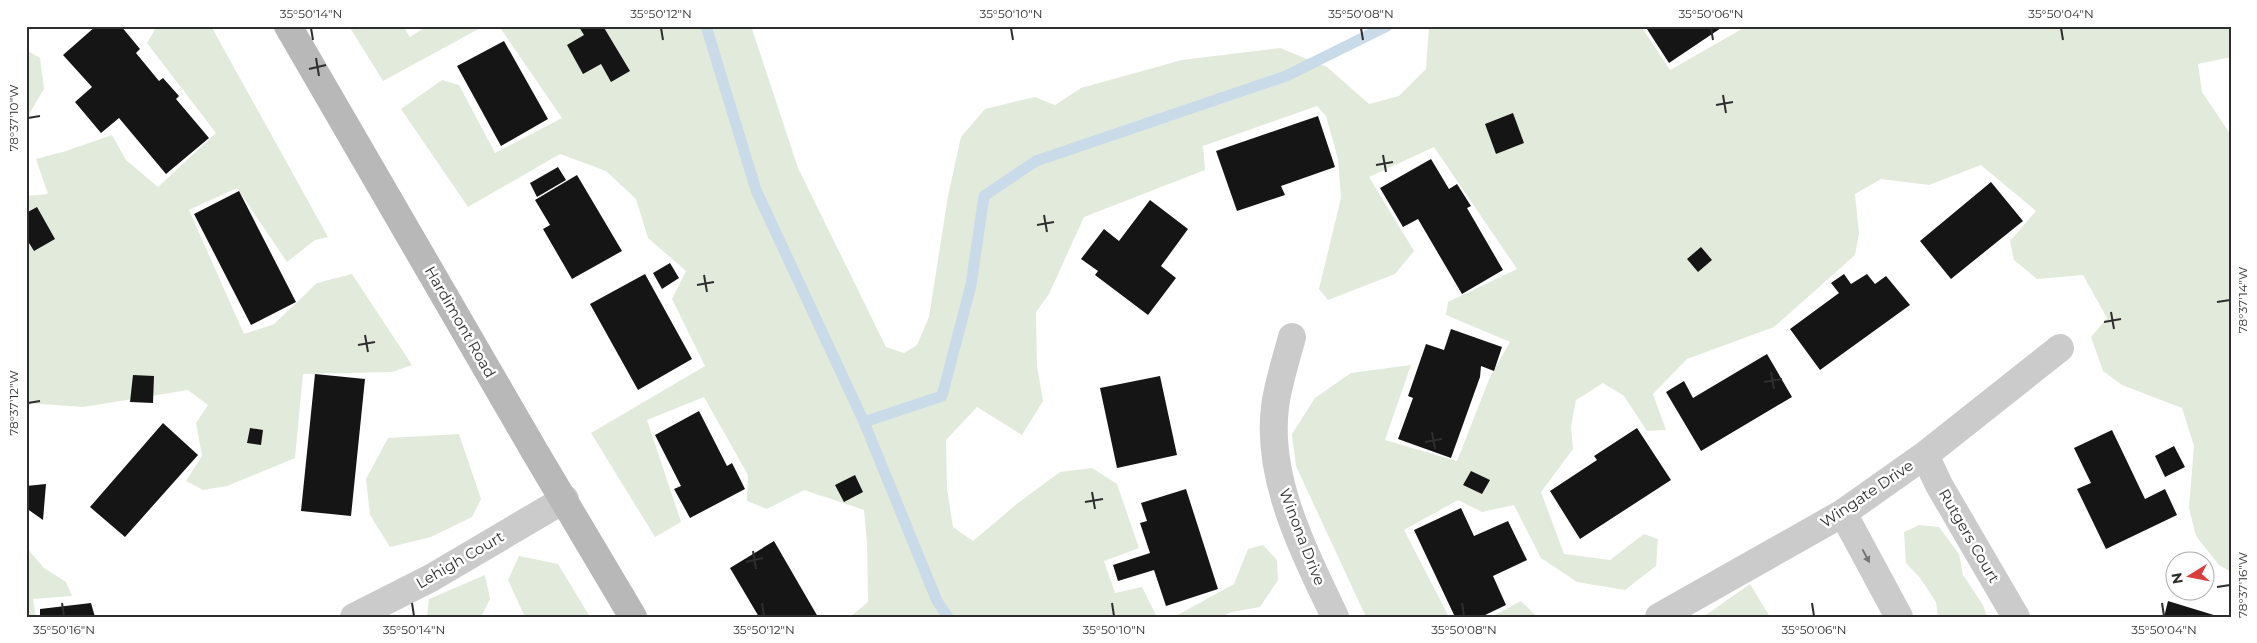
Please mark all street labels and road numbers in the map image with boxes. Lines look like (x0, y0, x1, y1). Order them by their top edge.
street label: Hardimont Road (421, 263, 500, 381)
street label: Wingate Drive (1817, 456, 1917, 532)
street label: Rutgers Court (1935, 485, 2004, 586)
street label: Winona Drive (1275, 486, 1330, 588)
street label: Lehigh Court (412, 527, 507, 592)

